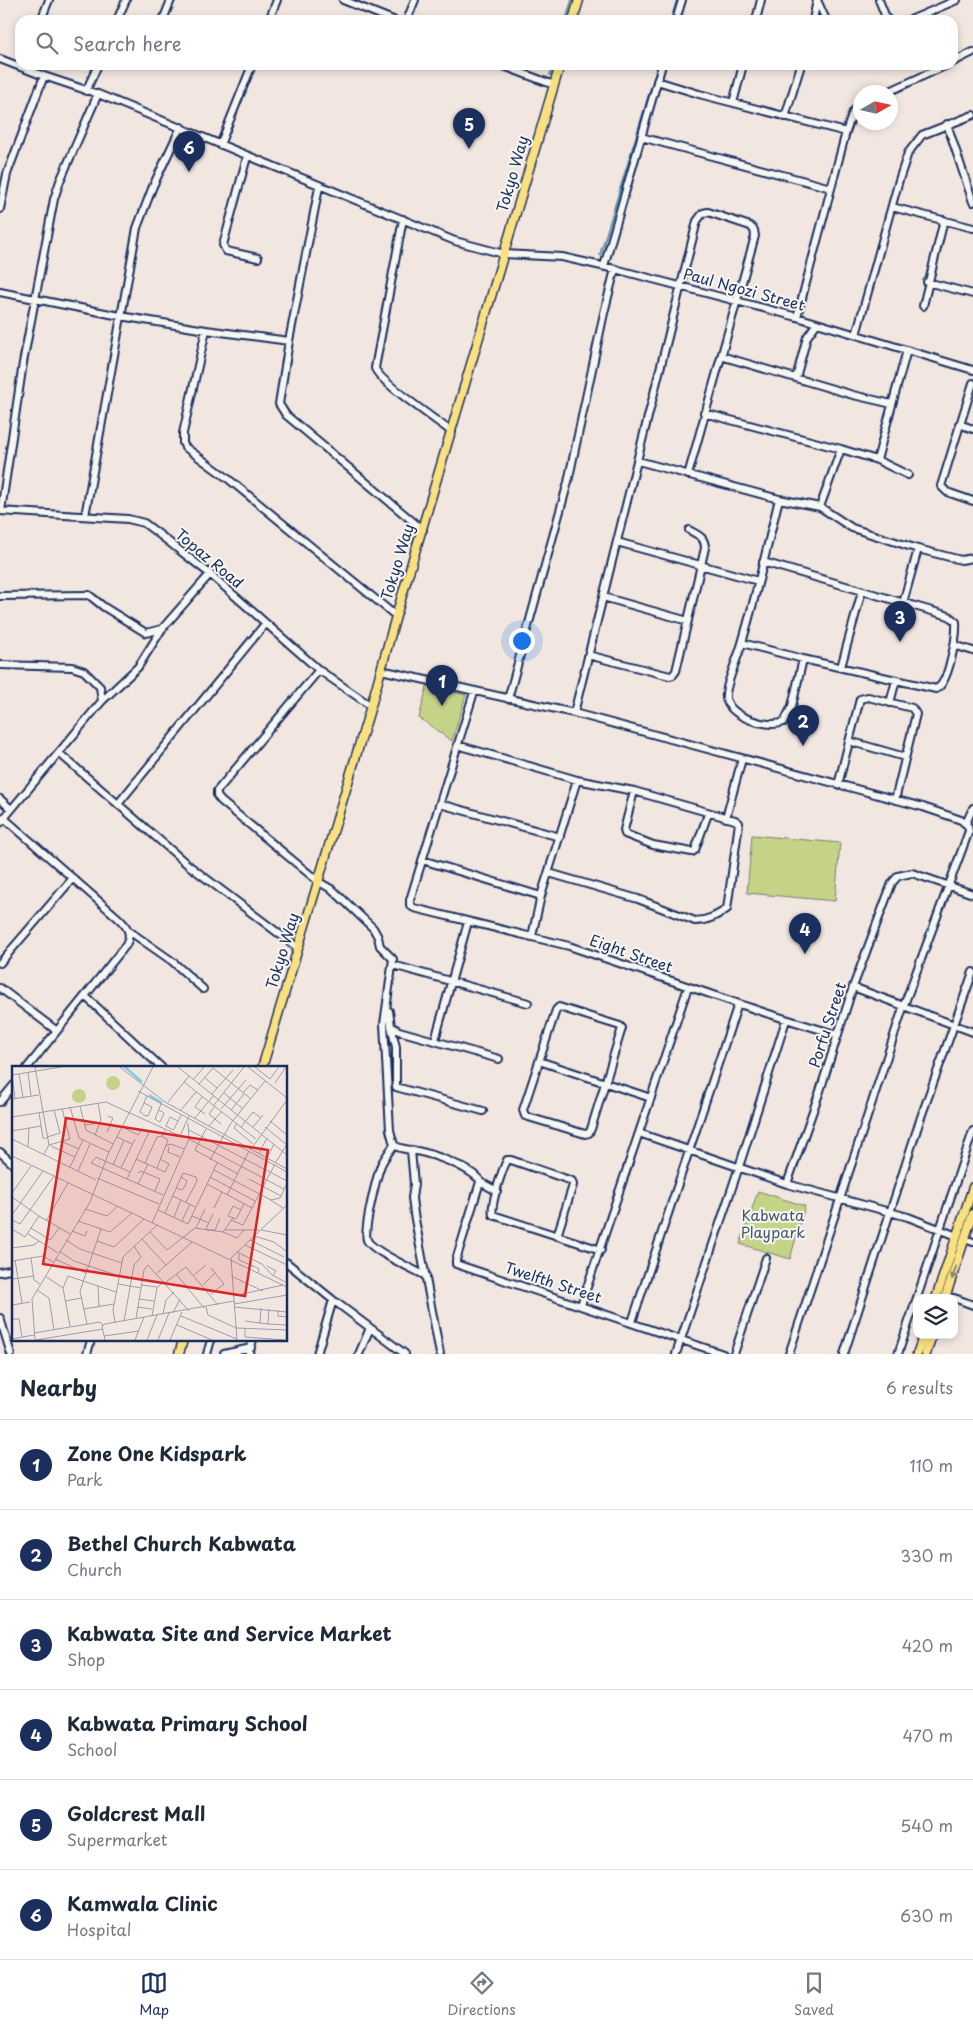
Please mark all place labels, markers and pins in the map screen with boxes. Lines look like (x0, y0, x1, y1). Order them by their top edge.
pin: 5 (453, 108, 485, 149)
pin: 6 (173, 131, 205, 172)
pin: 3 (884, 601, 916, 642)
pin: 1 (426, 665, 458, 706)
pin: 2 (787, 705, 819, 746)
pin: 4 (789, 913, 821, 954)

